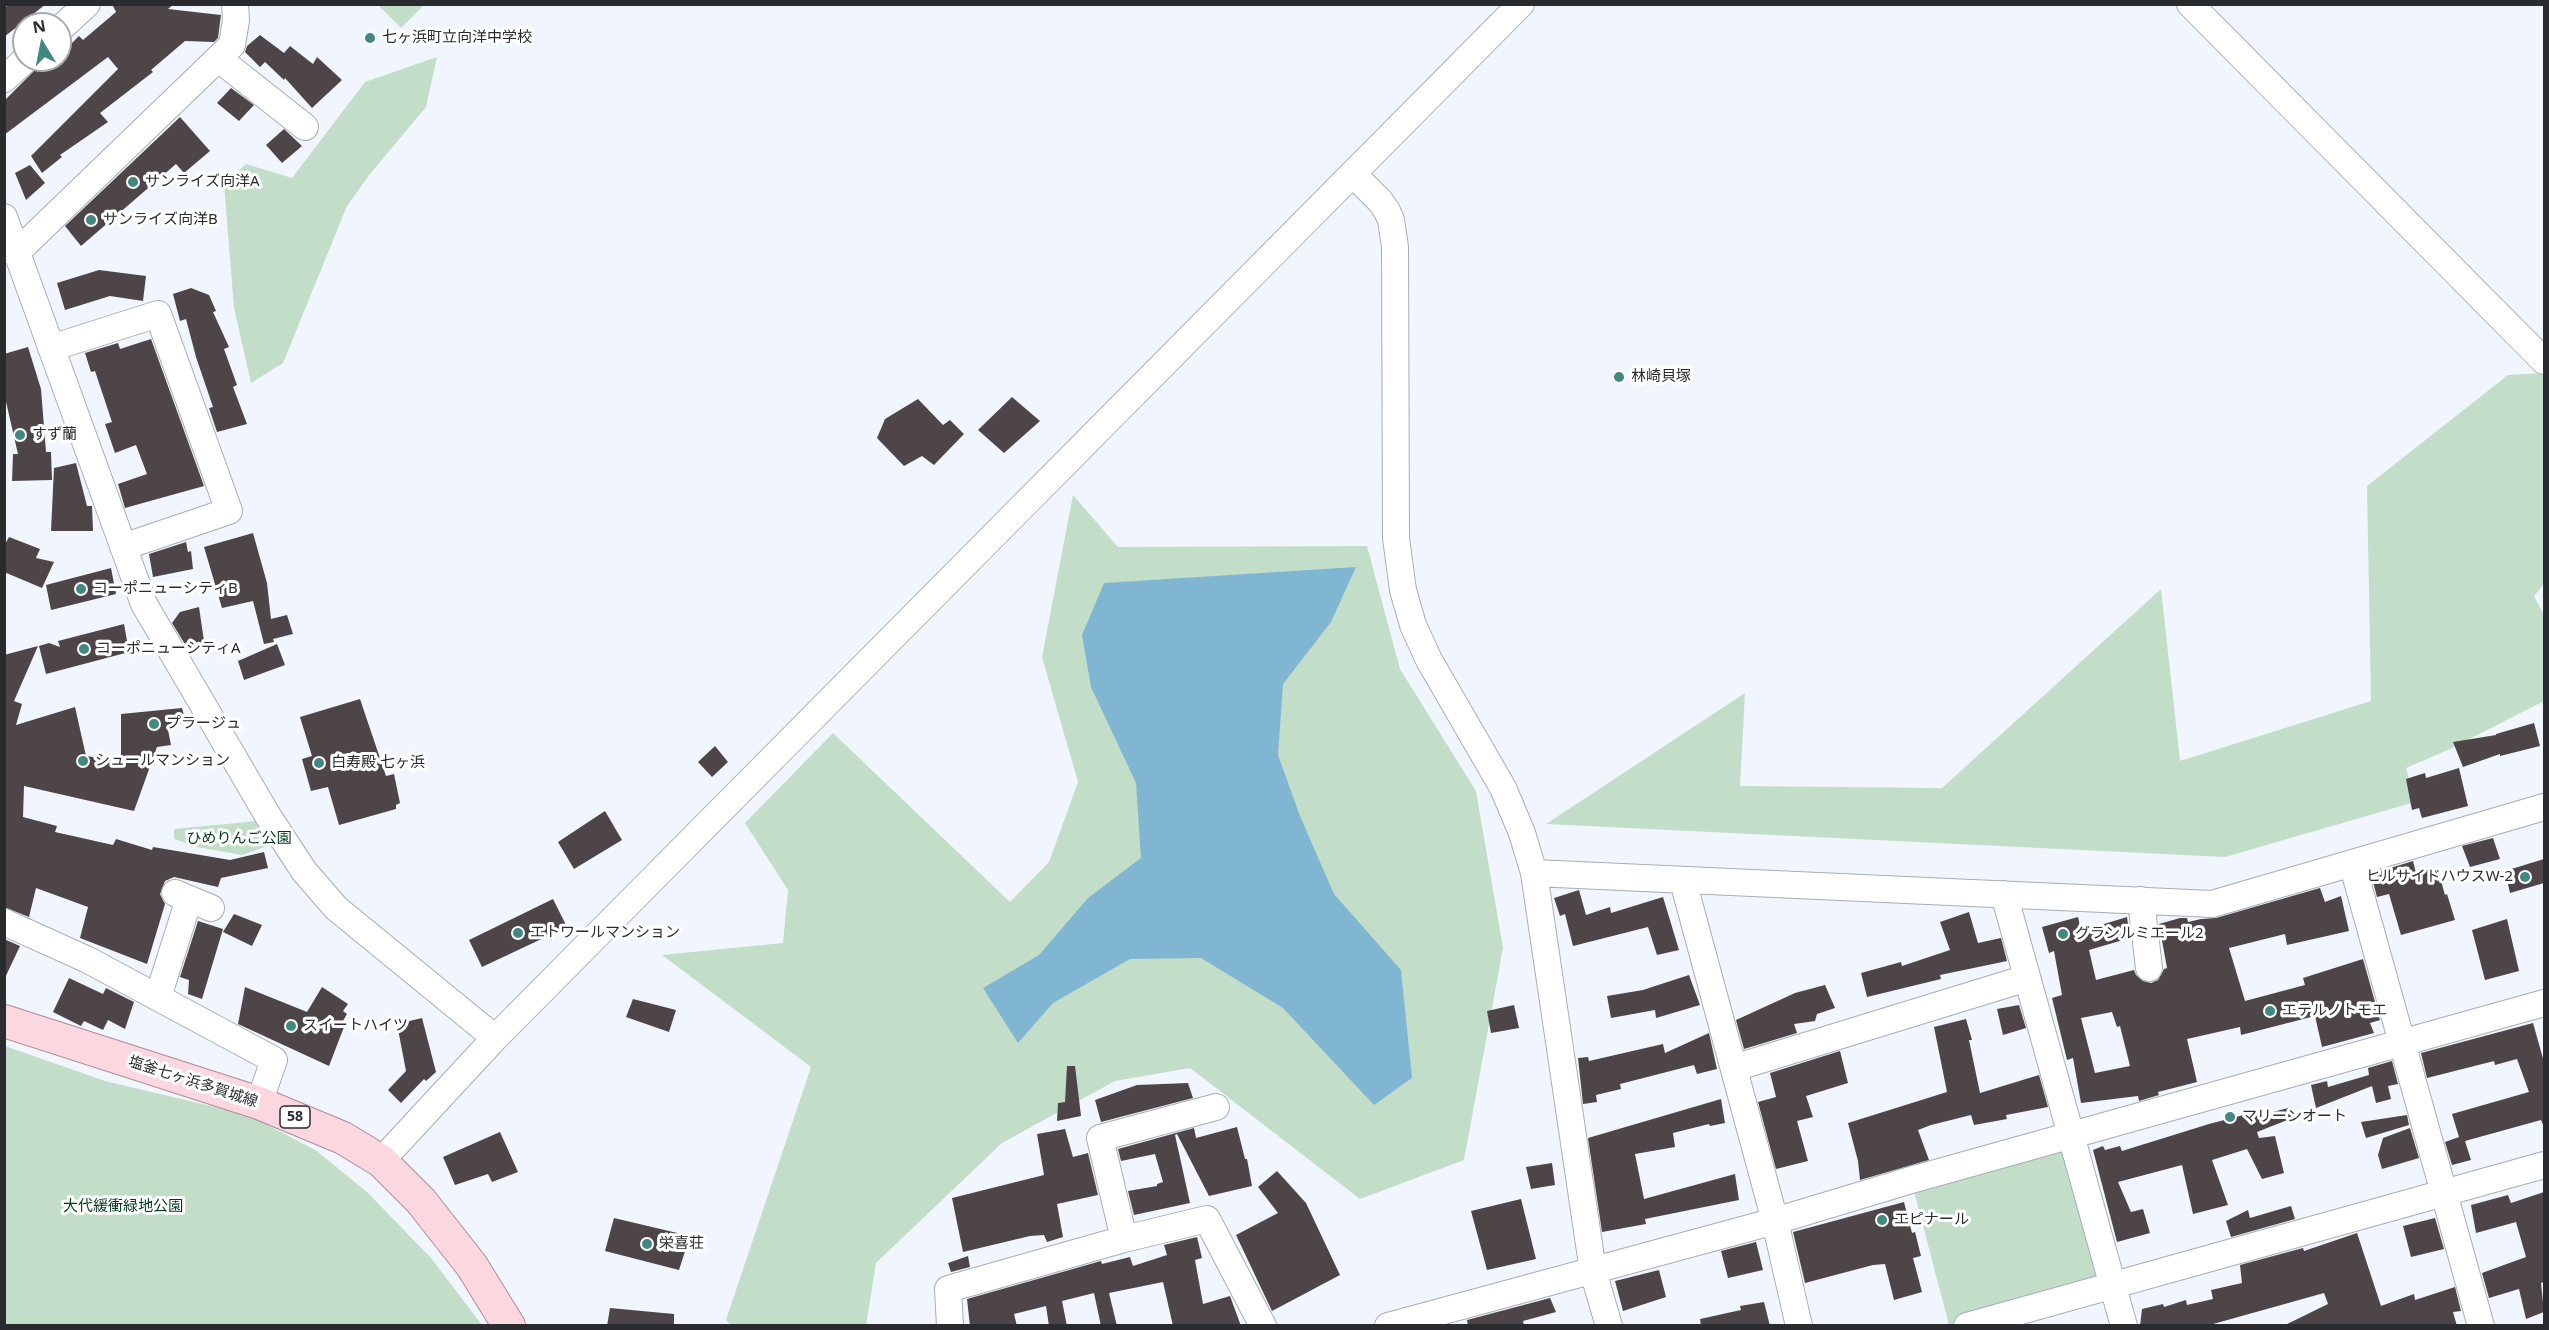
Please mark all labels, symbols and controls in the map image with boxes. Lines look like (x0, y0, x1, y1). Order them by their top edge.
north arrow (12, 12, 72, 72)
text: N (31, 14, 48, 38)
place label: 七ヶ浜町立向洋中学校 (382, 29, 532, 47)
marker: 七ヶ浜町立向洋中学校 (363, 31, 377, 45)
place label: サンライズ向洋A (145, 173, 260, 191)
marker: サンライズ向洋A (126, 175, 140, 189)
place label: サンライズ向洋B (103, 211, 218, 229)
marker: サンライズ向洋B (84, 213, 98, 227)
place label: 林崎貝塚 (1631, 368, 1691, 386)
marker: 林崎貝塚 (1612, 370, 1626, 384)
place label: すず蘭 (32, 426, 77, 444)
marker: すず蘭 (13, 428, 27, 442)
place label: コーポニューシティB (93, 580, 238, 598)
marker: コーポニューシティB (74, 582, 88, 596)
place label: コーポニューシティA (96, 640, 241, 658)
marker: コーポニューシティA (77, 642, 91, 656)
place label: プラージュ (166, 715, 241, 733)
marker: プラージュ (147, 717, 161, 731)
place label: シュールマンション (95, 752, 230, 770)
marker: シュールマンション (76, 754, 90, 768)
place label: 白寿殿 七ヶ浜 (331, 754, 425, 772)
marker: 白寿殿 七ヶ浜 (312, 756, 326, 770)
park label: ひめりんご公園 (187, 830, 291, 848)
place label: ヒルサイドハウスW-2 (2366, 868, 2513, 886)
marker: ヒルサイドハウスW-2 (2518, 870, 2532, 884)
place label: エトワールマンション (530, 924, 680, 942)
place label: グランルミエール2 (2075, 925, 2204, 943)
marker: エトワールマンション (511, 926, 525, 940)
marker: グランルミエール2 (2056, 927, 2070, 941)
place label: エテルノトモエ (2282, 1002, 2387, 1020)
marker: エテルノトモエ (2263, 1004, 2277, 1018)
place label: スイートハイツ (303, 1017, 408, 1035)
marker: スイートハイツ (284, 1019, 298, 1033)
street label: 塩釜七ヶ浜多賀城線 (126, 1053, 260, 1111)
road number: 58 (280, 1106, 310, 1128)
place label: マリーンオート (2242, 1108, 2347, 1126)
marker: マリーンオート (2223, 1110, 2237, 1124)
park label: 大代緩衝緑地公園 (63, 1198, 183, 1216)
place label: エピナール (1894, 1211, 1969, 1229)
marker: エピナール (1875, 1213, 1889, 1227)
place label: 栄喜荘 (659, 1235, 704, 1253)
marker: 栄喜荘 (640, 1237, 654, 1251)

